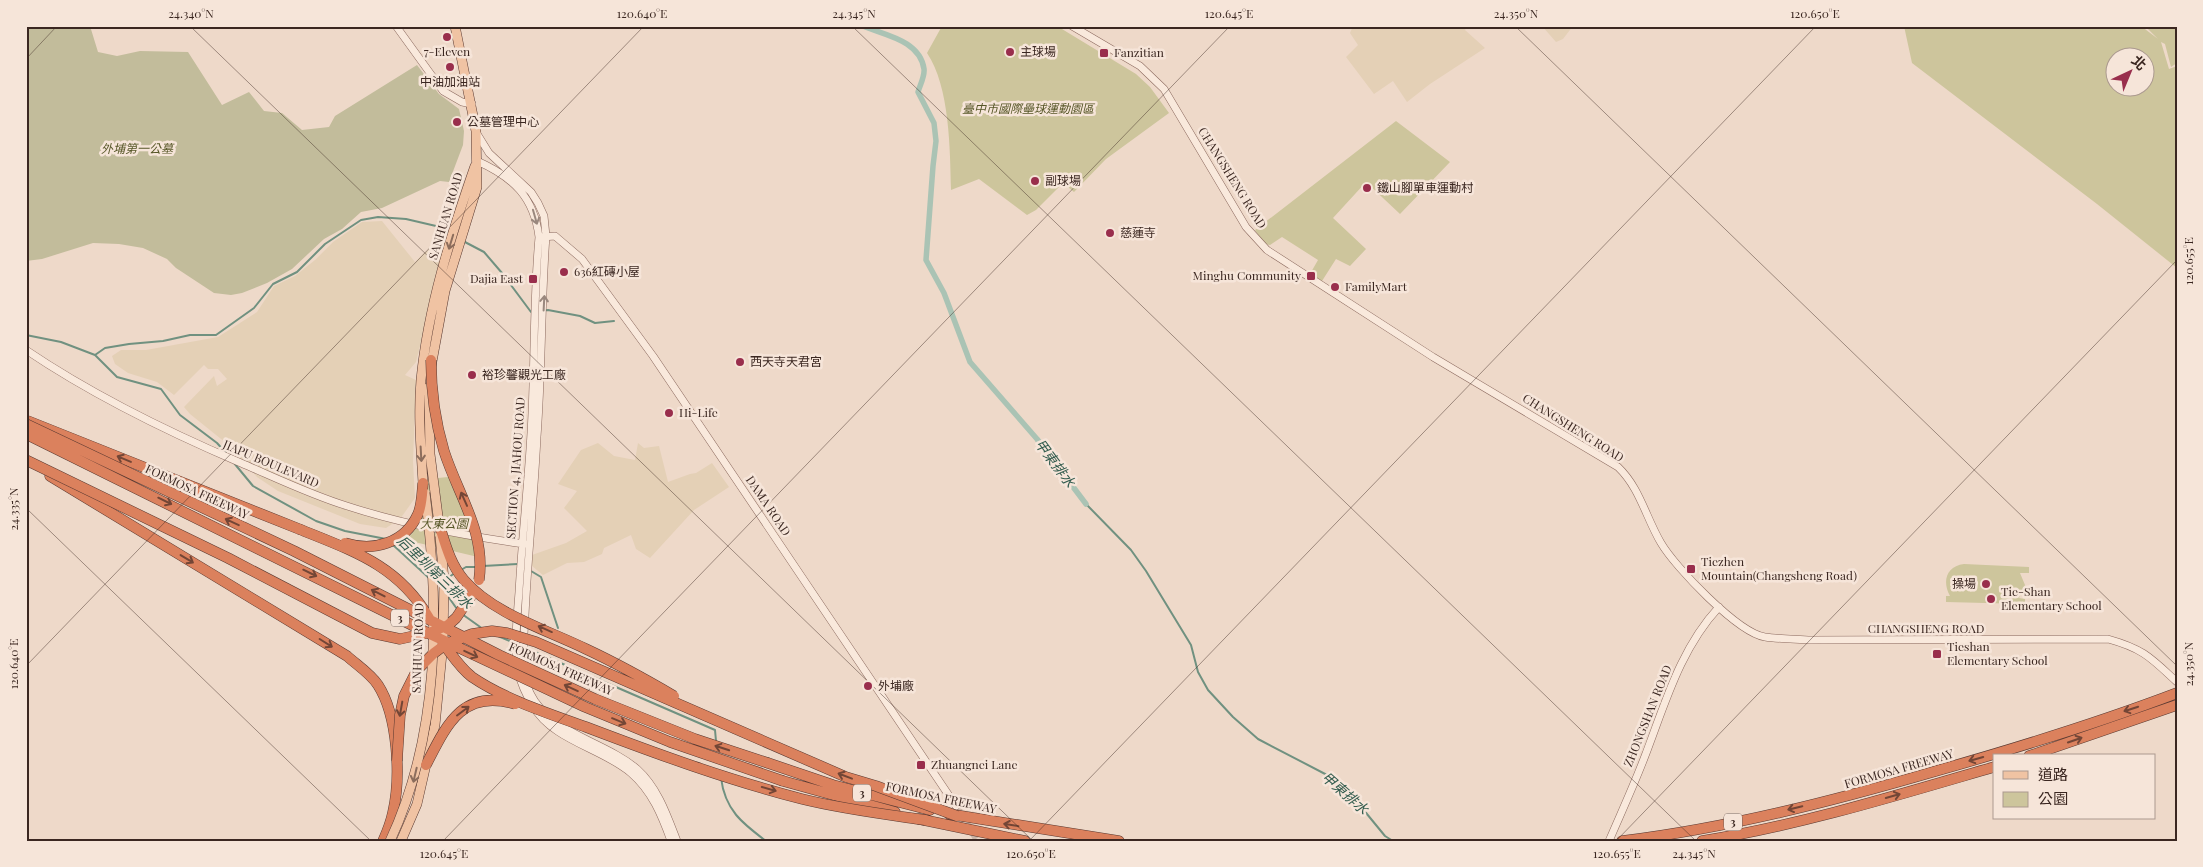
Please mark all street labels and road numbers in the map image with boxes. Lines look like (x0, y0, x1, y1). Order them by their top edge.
street label: CHANGSHENG ROAD (1195, 124, 1271, 231)
street label: SANHUAN ROAD (424, 170, 466, 261)
street label: CHANGSHENG ROAD (1520, 389, 1627, 465)
street label: SECTION 4, JIAHOU ROAD (502, 396, 528, 539)
street label: JIAPU BOULEVARD (220, 435, 322, 491)
street label: FORMOSA FREEWAY (143, 460, 253, 523)
street label: DAMA ROAD (743, 472, 795, 539)
street label: SANHUAN ROAD (407, 602, 427, 693)
road number: 3 (391, 610, 409, 626)
street label: CHANGSHENG ROAD (1868, 620, 1985, 636)
street label: FORMOSA FREEWAY (507, 638, 617, 699)
street label: ZHONGSHAN ROAD (1619, 662, 1675, 769)
street label: FORMOSA FREEWAY (1842, 745, 1956, 791)
street label: FORMOSA FREEWAY (884, 777, 999, 817)
road number: 3 (853, 784, 871, 801)
road number: 3 (1724, 814, 1742, 830)

